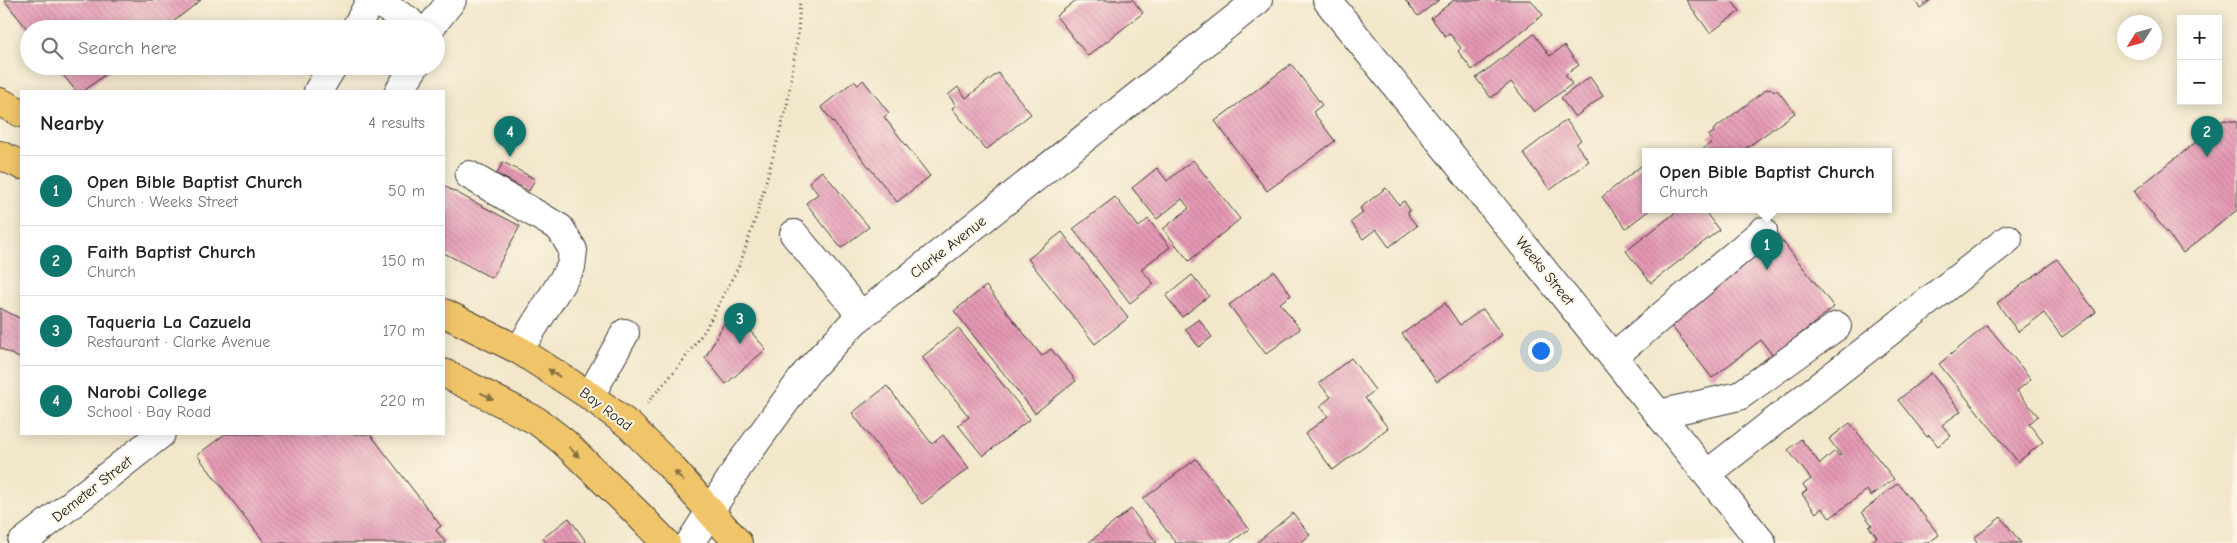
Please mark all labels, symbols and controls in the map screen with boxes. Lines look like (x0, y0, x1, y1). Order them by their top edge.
north arrow (2117, 15, 2162, 60)
map controls (2177, 15, 2222, 105)
button: + (2177, 15, 2222, 60)
search box (20, 20, 445, 75)
icon: search (38, 34, 66, 62)
text: Search here (78, 37, 177, 59)
button: − (2177, 60, 2222, 105)
text: Nearby (40, 111, 104, 135)
text: 4 results (368, 114, 425, 132)
pin: 4 (494, 116, 526, 157)
pin: 2 (2191, 116, 2223, 157)
popup (1642, 148, 1892, 213)
text: Open Bible Baptist Church (1659, 161, 1875, 183)
text: Open Bible Baptist Church (87, 171, 303, 193)
text: 1 (53, 182, 59, 200)
text: 50 m (388, 182, 425, 200)
text: Church (1659, 183, 1708, 201)
text: Church · Weeks Street (87, 193, 238, 211)
street label: Clarke Avenue (906, 211, 990, 282)
pin: 1 (1751, 229, 1783, 270)
street label: Weeks Street (1512, 233, 1579, 309)
text: Faith Baptist Church (87, 241, 256, 263)
text: 2 (52, 252, 60, 270)
text: 150 m (382, 252, 425, 270)
text: Church (87, 263, 136, 281)
pin: 3 (724, 303, 756, 344)
text: Taqueria La Cazuela (87, 311, 251, 333)
text: 3 (52, 322, 60, 340)
text: 170 m (383, 322, 425, 340)
text: Restaurant · Clarke Avenue (87, 333, 270, 351)
your location (1528, 338, 1554, 364)
one-way arrow (548, 368, 561, 378)
text: Narobi College (87, 381, 207, 403)
street label: Bay Road (576, 383, 636, 435)
text: 4 (52, 392, 60, 410)
text: 220 m (380, 392, 425, 410)
one-way arrow (480, 392, 494, 400)
text: School · Bay Road (87, 403, 211, 421)
one-way arrow (568, 446, 580, 458)
street label: Demeter Street (48, 452, 136, 526)
one-way arrow (673, 470, 685, 482)

